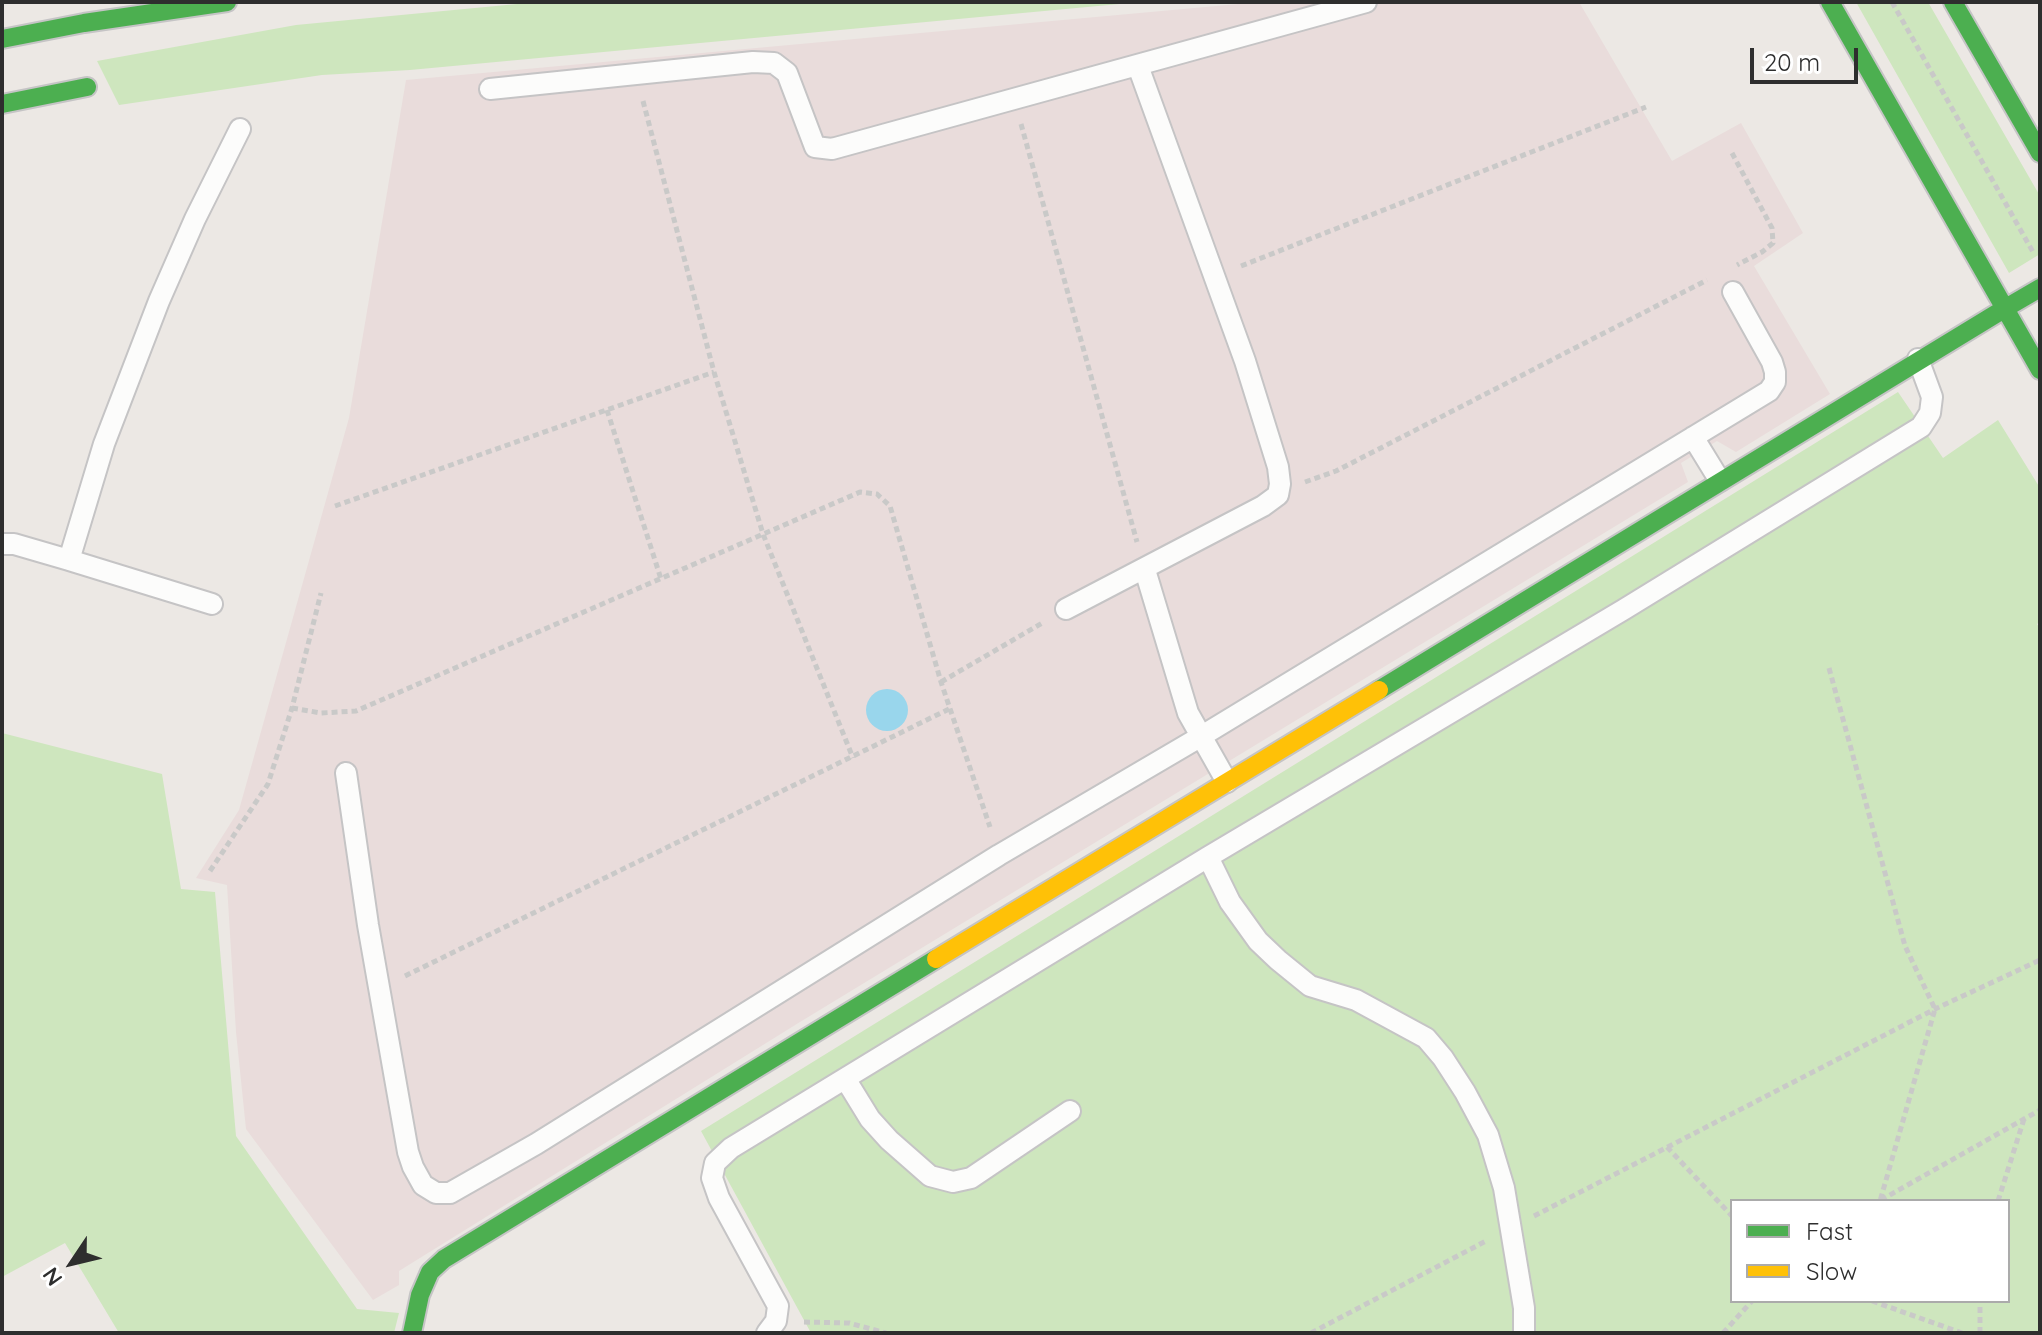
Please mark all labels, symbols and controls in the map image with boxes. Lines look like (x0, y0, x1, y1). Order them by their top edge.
scale bar (1754, 32, 1862, 82)
text: 20 m (1764, 47, 1820, 77)
legend (1730, 1199, 2010, 1303)
text: Fast (1806, 1216, 1853, 1246)
north arrow (32, 1223, 112, 1303)
text: Slow (1806, 1256, 1857, 1286)
text: N (36, 1262, 68, 1291)

